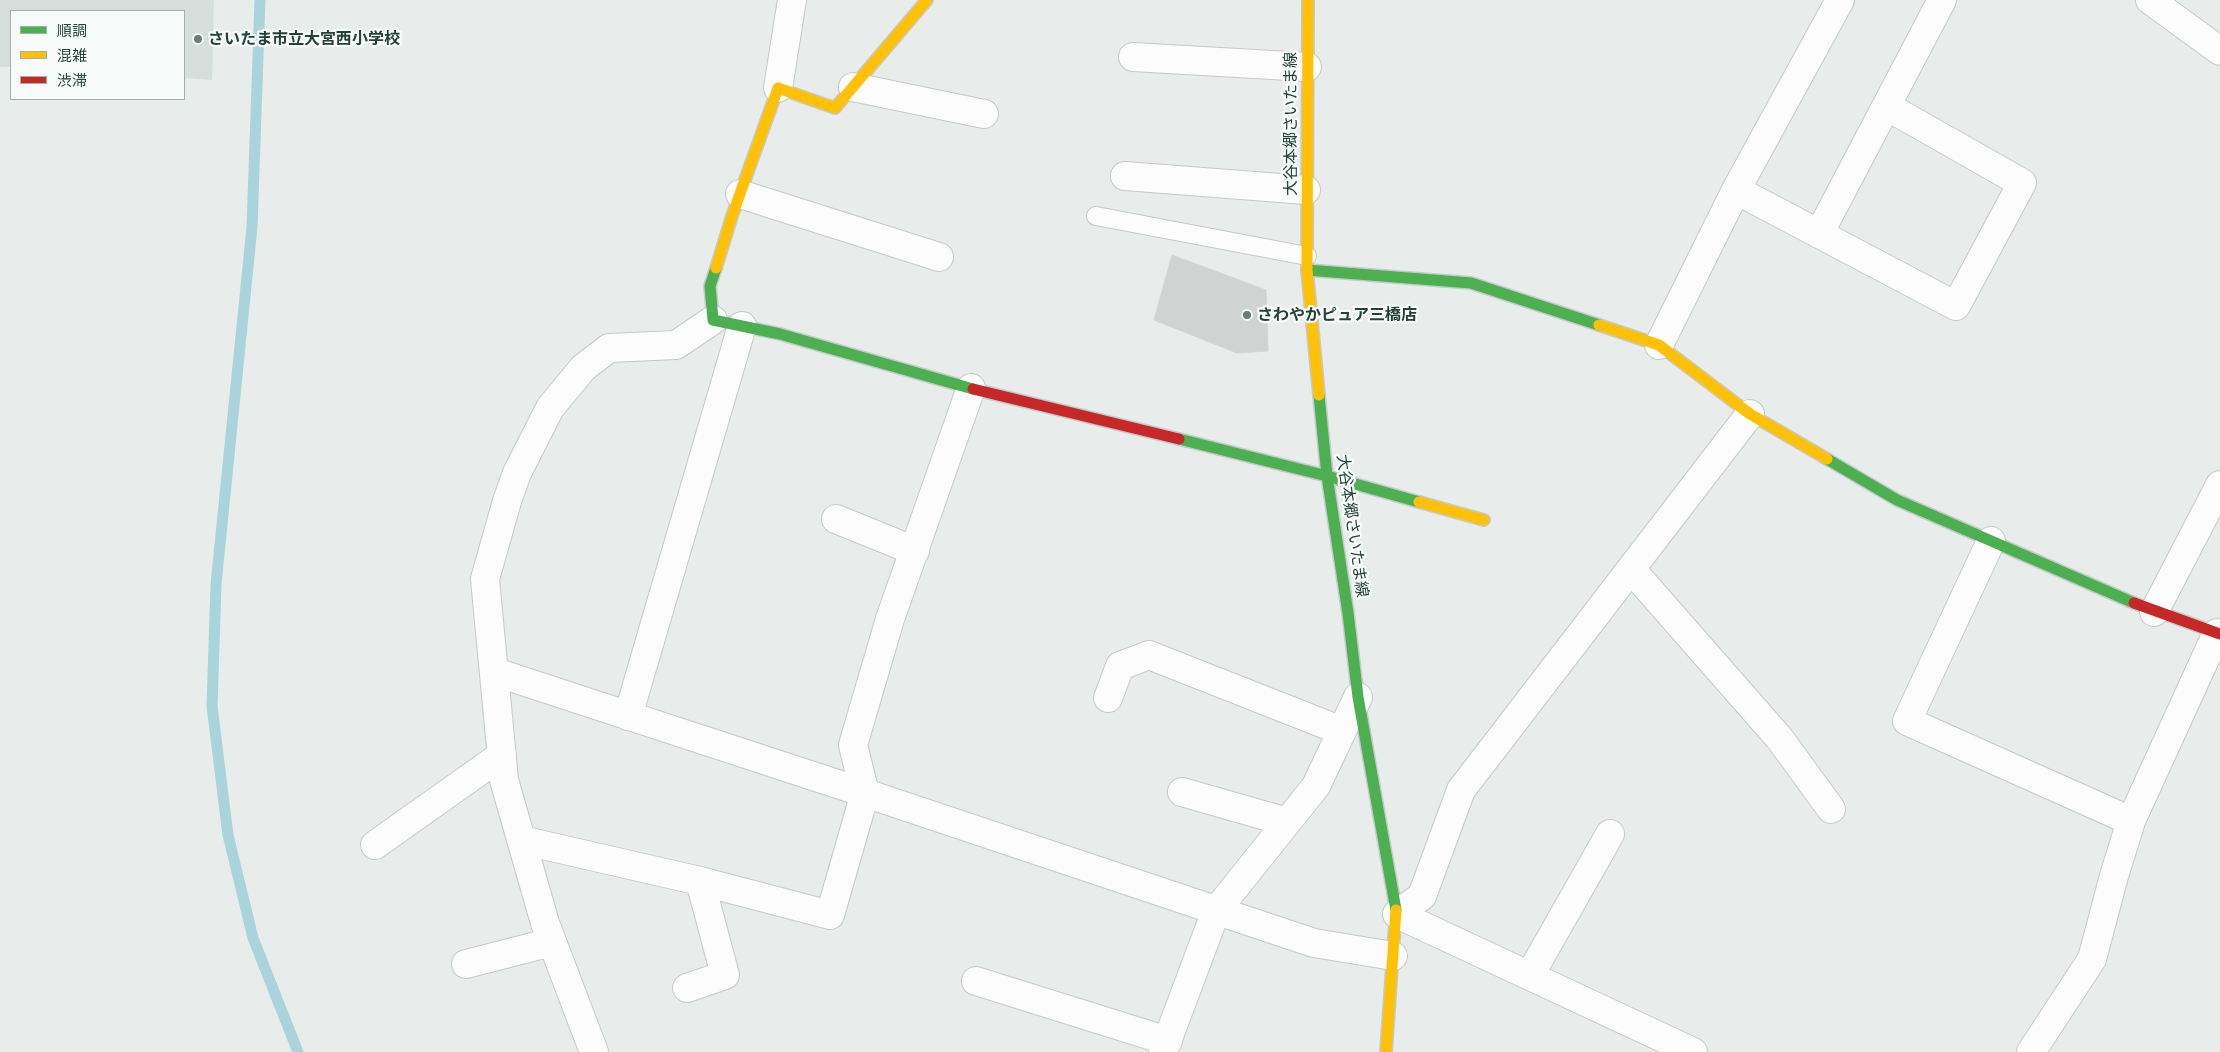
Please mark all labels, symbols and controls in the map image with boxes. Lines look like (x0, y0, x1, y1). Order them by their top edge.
legend (10, 10, 185, 100)
text: 順調 (57, 22, 87, 40)
place label: さいたま市立大宮西小学校 (208, 29, 400, 49)
marker: さいたま市立大宮西小学校 (192, 33, 204, 45)
text: 混雑 (57, 47, 87, 65)
street label: 大谷本郷さいたま線 (1281, 52, 1301, 196)
text: 渋滞 (57, 72, 87, 90)
place label: さわやかピュア三橋店 (1257, 305, 1417, 325)
marker: さわやかピュア三橋店 (1241, 309, 1253, 321)
street label: 大谷本郷さいたま線 (1332, 453, 1372, 599)

